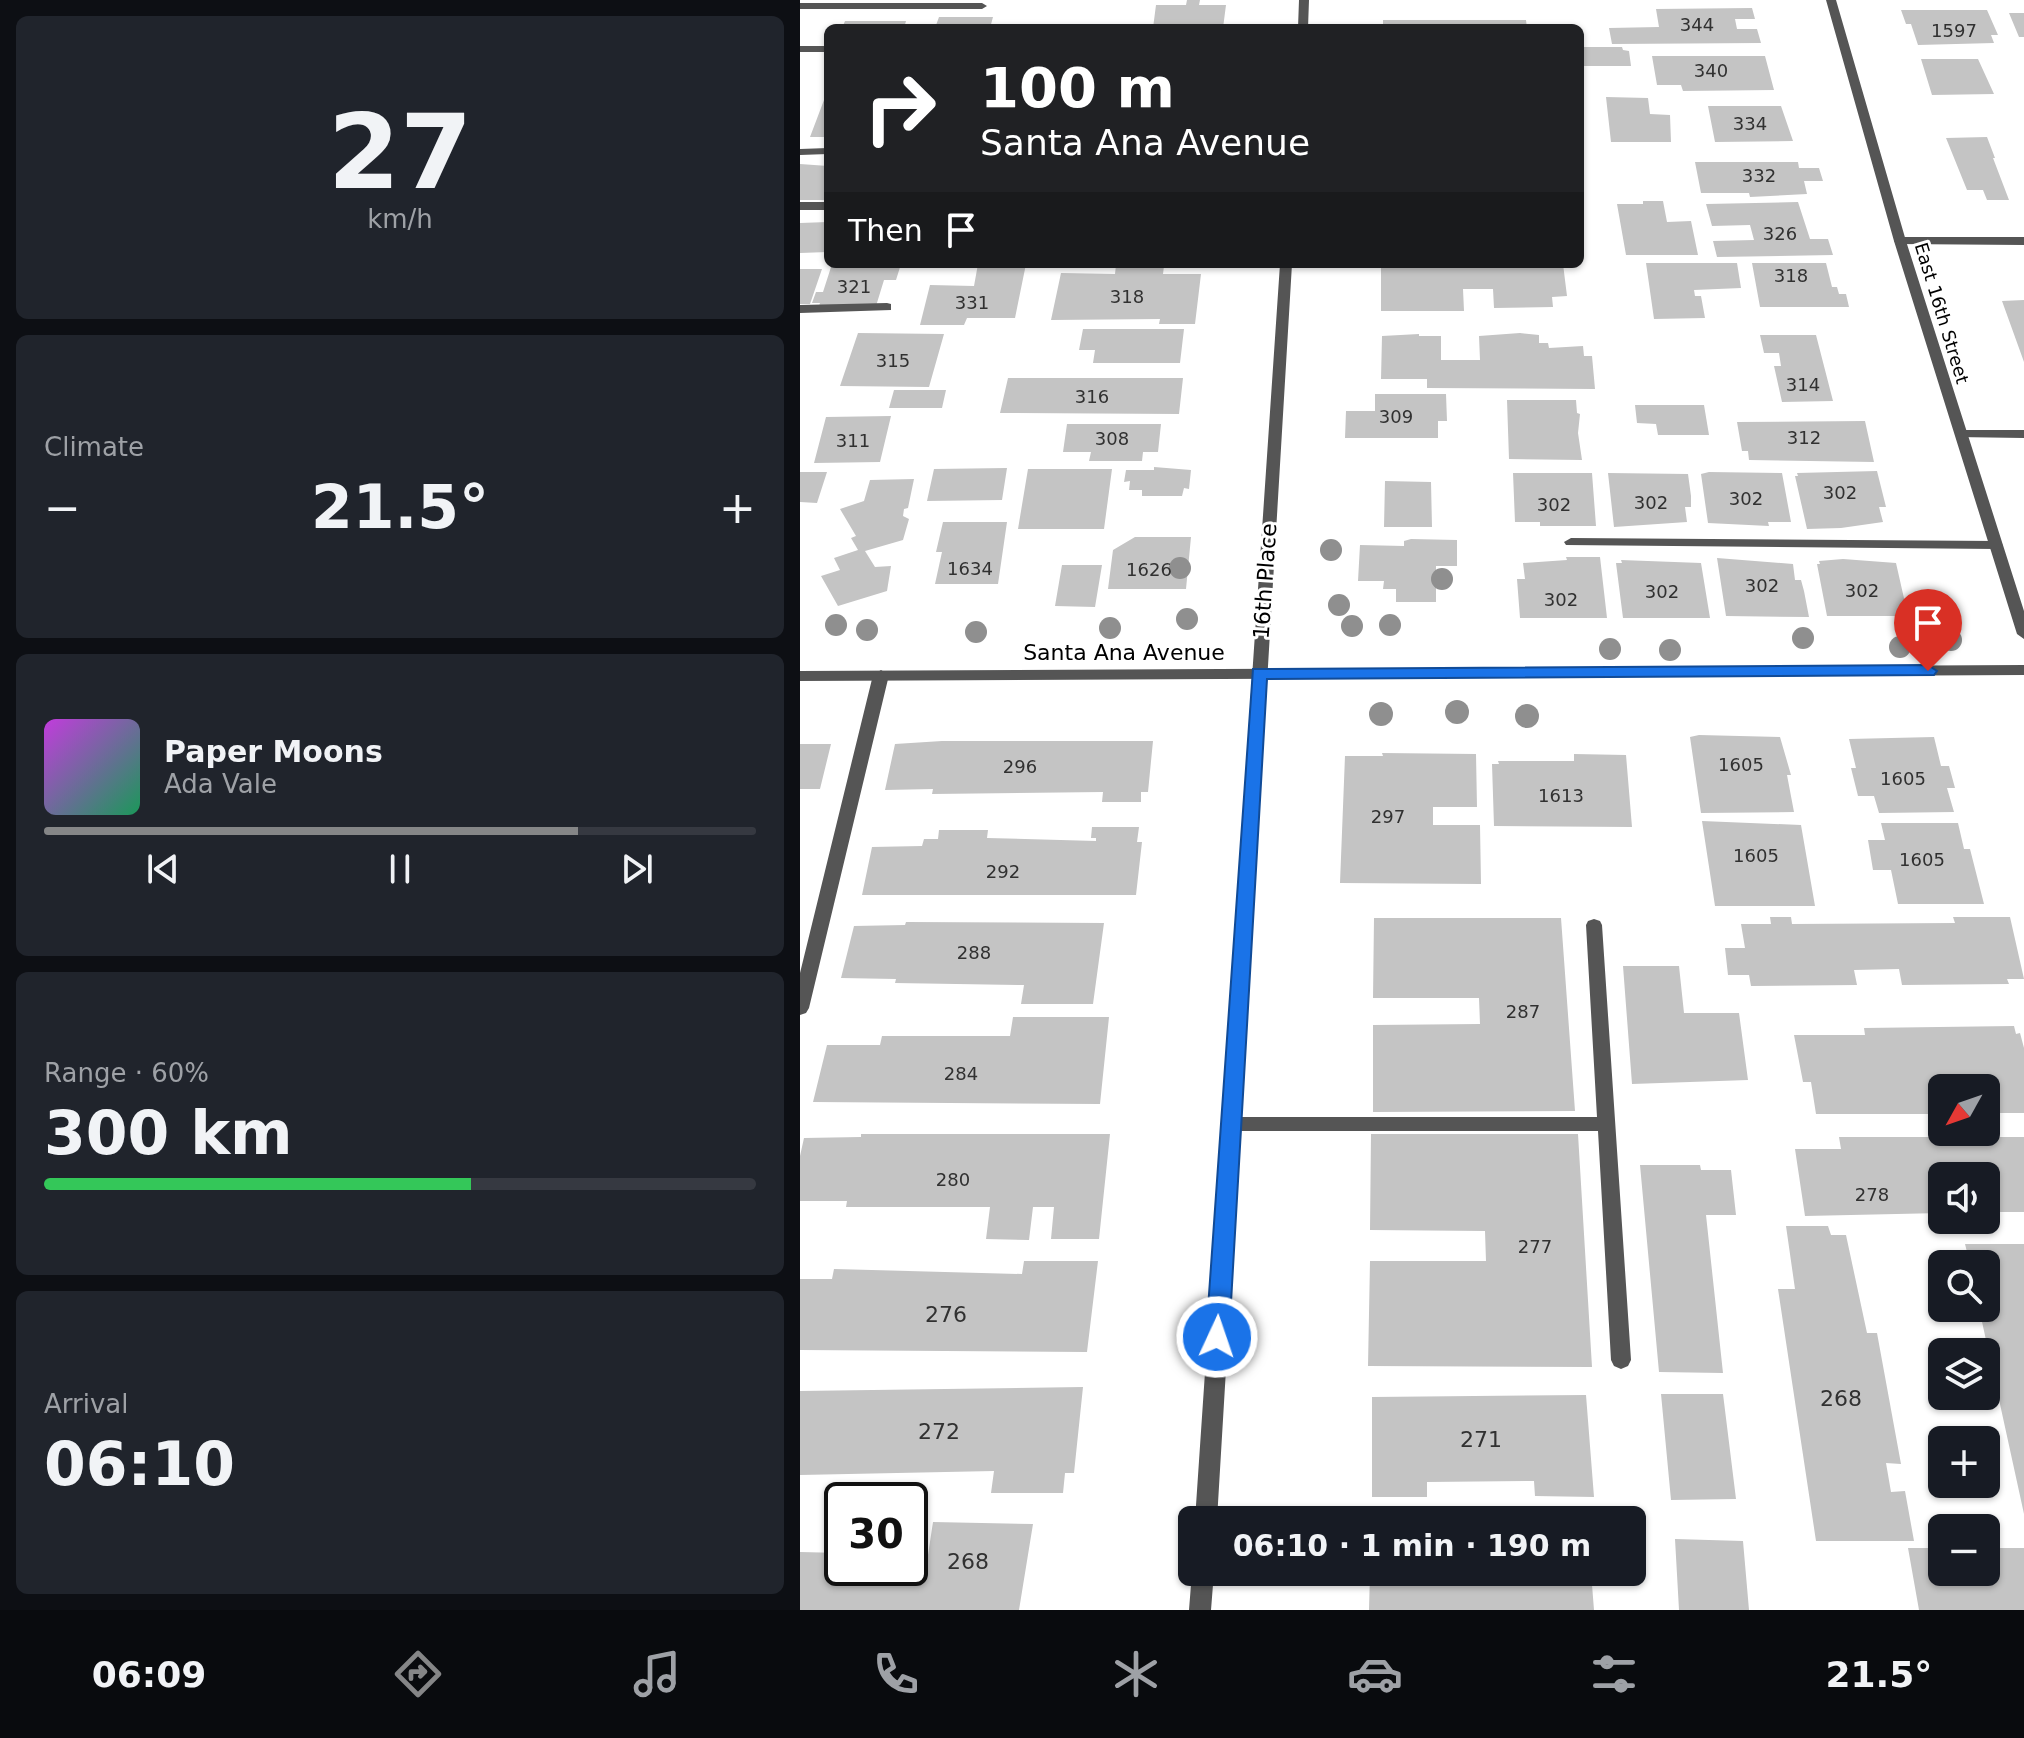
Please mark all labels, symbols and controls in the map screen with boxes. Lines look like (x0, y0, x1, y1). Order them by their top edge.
house number: 344 (1680, 14, 1714, 35)
house number: 1597 (1931, 20, 1977, 41)
text: 100 m (980, 55, 1175, 120)
icon: right (848, 56, 952, 160)
house number: 340 (1694, 60, 1728, 81)
text: 27 (328, 91, 472, 213)
house number: 334 (1733, 113, 1767, 134)
text: Santa Ana Avenue (980, 122, 1310, 163)
house number: 332 (1742, 165, 1776, 186)
text: km/h (367, 204, 433, 234)
icon: arrive (939, 208, 983, 252)
text: Then (848, 213, 923, 248)
house number: 326 (1763, 223, 1797, 244)
street label: East 16th Street (1911, 240, 1973, 386)
house number: 318 (1774, 265, 1808, 286)
house number: 321 (837, 276, 871, 297)
house number: 318 (1110, 286, 1144, 307)
house number: 331 (955, 292, 989, 313)
house number: 315 (876, 350, 910, 371)
house number: 314 (1786, 374, 1820, 395)
house number: 316 (1075, 386, 1109, 407)
house number: 309 (1379, 406, 1413, 427)
house number: 312 (1787, 427, 1821, 448)
house number: 308 (1095, 428, 1129, 449)
house number: 311 (836, 430, 870, 451)
text: Climate (44, 432, 144, 462)
text: 21.5° (311, 472, 489, 542)
text: − (44, 482, 81, 533)
text: + (719, 482, 756, 533)
house number: 302 (1823, 482, 1857, 503)
house number: 302 (1729, 488, 1763, 509)
house number: 302 (1634, 492, 1668, 513)
house number: 302 (1537, 494, 1571, 515)
street label: 16th Place (1248, 522, 1282, 640)
house number: 1634 (947, 558, 993, 579)
house number: 1626 (1126, 559, 1172, 580)
house number: 302 (1745, 575, 1779, 596)
house number: 302 (1845, 580, 1879, 601)
house number: 302 (1645, 581, 1679, 602)
house number: 302 (1544, 589, 1578, 610)
pin (1894, 589, 1962, 671)
icon: arrive (1906, 601, 1950, 645)
street label: Santa Ana Avenue (1023, 640, 1225, 665)
text: Paper Moons (164, 734, 383, 769)
house number: 1605 (1718, 754, 1764, 775)
house number: 296 (1003, 756, 1037, 777)
house number: 1605 (1880, 768, 1926, 789)
text: Ada Vale (164, 769, 277, 799)
house number: 1613 (1538, 785, 1584, 806)
house number: 297 (1371, 806, 1405, 827)
house number: 1605 (1733, 845, 1779, 866)
icon: previous (141, 847, 185, 891)
icon: pause (378, 847, 422, 891)
icon: next (615, 847, 659, 891)
house number: 1605 (1899, 849, 1945, 870)
house number: 292 (986, 861, 1020, 882)
house number: 288 (957, 942, 991, 963)
house number: 287 (1506, 1001, 1540, 1022)
text: Range · 60% (44, 1058, 209, 1088)
house number: 284 (944, 1063, 978, 1084)
north arrow (1928, 1074, 2000, 1146)
map controls (1928, 1074, 2000, 1586)
text: 300 km (44, 1098, 293, 1168)
button: sound (1928, 1162, 2000, 1234)
house number: 280 (936, 1169, 970, 1190)
house number: 278 (1855, 1184, 1889, 1205)
house number: 277 (1518, 1236, 1552, 1257)
button: search (1928, 1250, 2000, 1322)
position arrow (1175, 1295, 1259, 1379)
house number: 276 (925, 1302, 967, 1327)
button: layers (1928, 1338, 2000, 1410)
house number: 268 (1820, 1386, 1862, 1411)
text: Arrival (44, 1389, 128, 1419)
house number: 272 (918, 1419, 960, 1444)
button: + (1928, 1426, 2000, 1498)
house number: 271 (1460, 1427, 1502, 1452)
text: 06:10 (44, 1429, 235, 1499)
speed limit sign: 30 (824, 1482, 928, 1586)
button: − (1928, 1514, 2000, 1586)
text: 06:10 · 1 min · 190 m (1233, 1528, 1591, 1563)
house number: 268 (947, 1549, 989, 1574)
icon: directions (390, 1646, 446, 1702)
icon: music (629, 1646, 685, 1702)
icon: phone (868, 1646, 924, 1702)
icon: climate (1108, 1646, 1164, 1702)
icon: car (1347, 1646, 1403, 1702)
icon: filters (1586, 1646, 1642, 1702)
text: 06:09 (92, 1654, 206, 1695)
text: 21.5° (1825, 1654, 1932, 1695)

